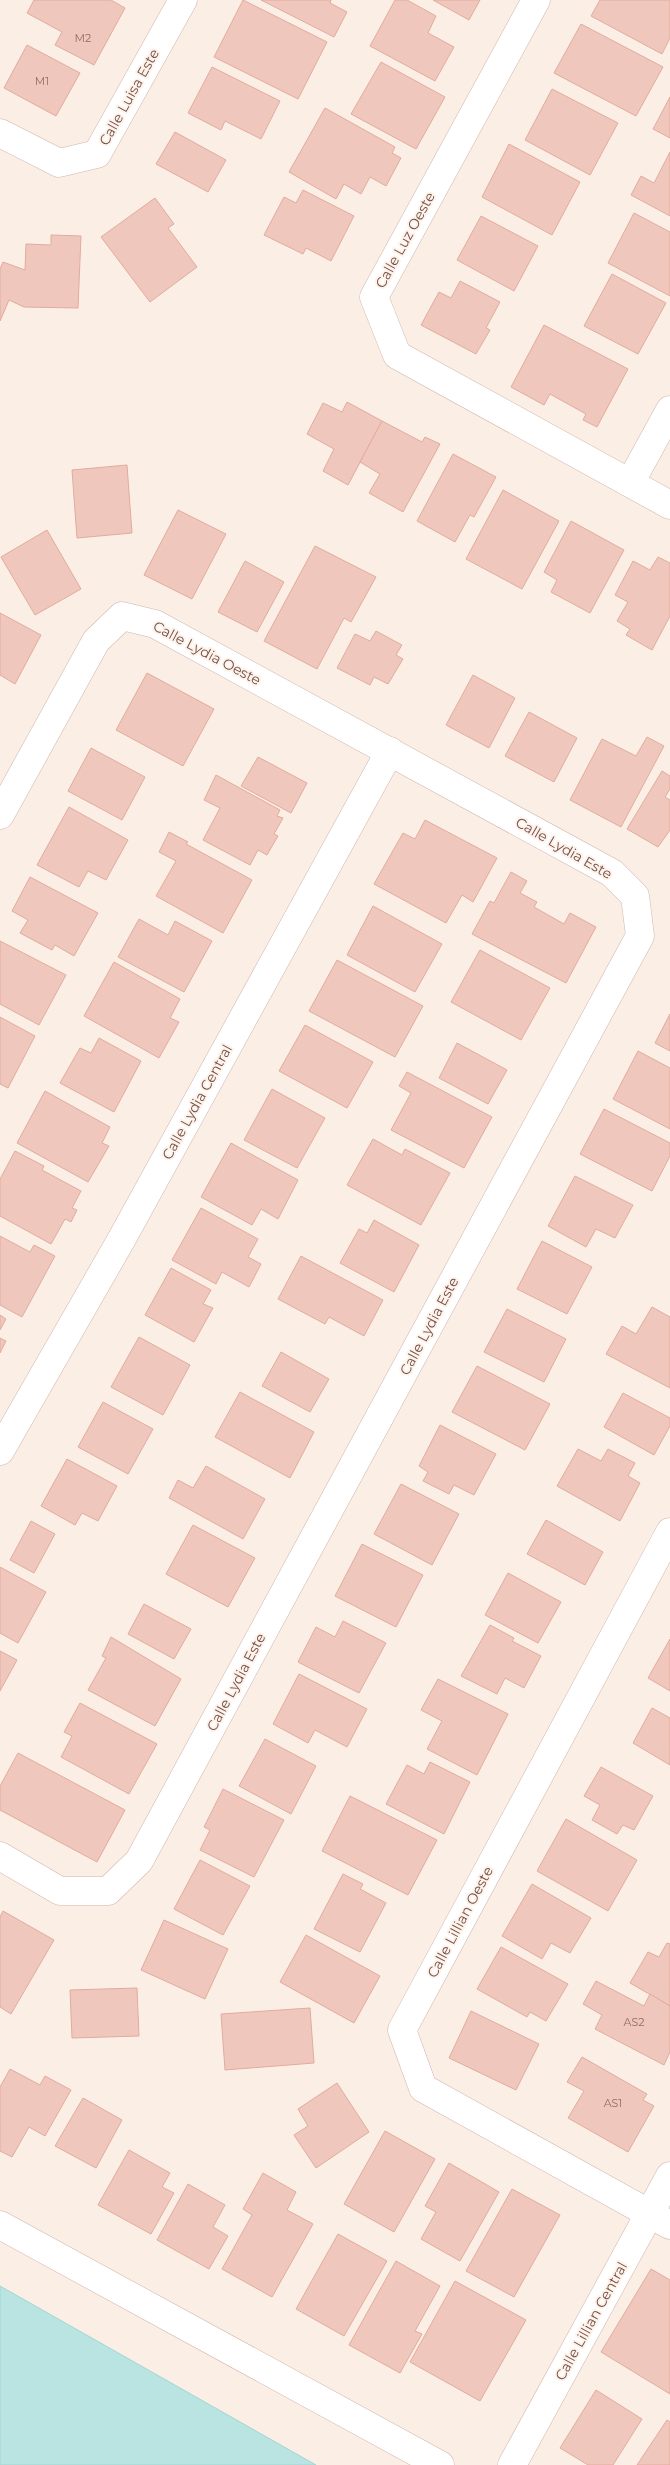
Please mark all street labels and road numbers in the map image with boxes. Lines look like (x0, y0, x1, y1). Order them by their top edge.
street label: Calle Luisa Este (95, 46, 163, 148)
street label: Calle Luz Oeste (371, 189, 439, 291)
street label: Calle Lydia Oeste (150, 617, 264, 689)
street label: Calle Lydia Este (513, 813, 615, 883)
street label: Calle Lydia Central (158, 1041, 236, 1163)
street label: Calle Lydia Este (396, 1274, 462, 1378)
street label: Calle Lydia Este (203, 1630, 269, 1734)
street label: Calle Lillian Oeste (423, 1863, 497, 1981)
street label: Calle Lillian Central (551, 2259, 631, 2383)

